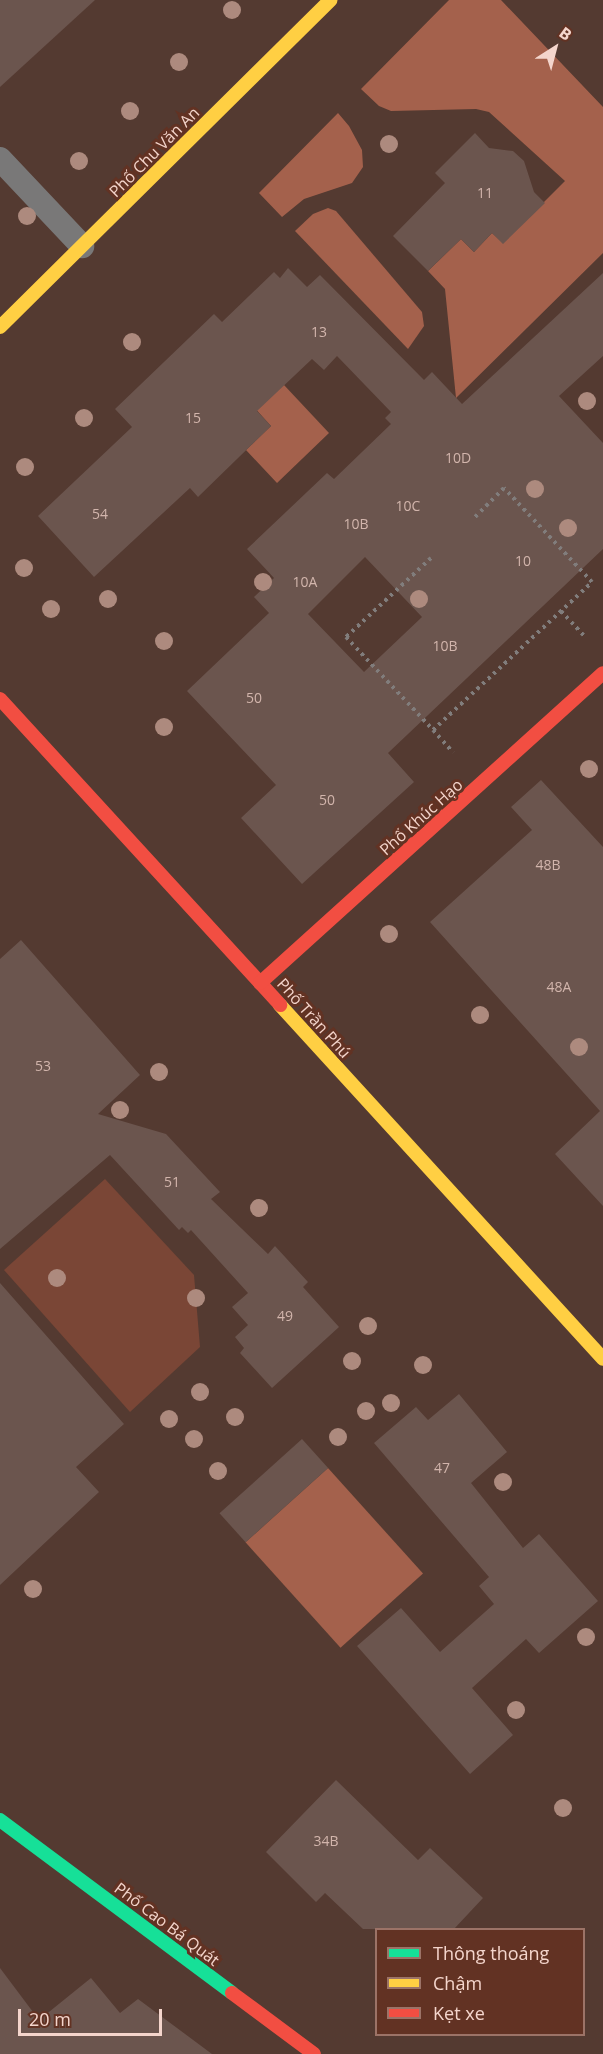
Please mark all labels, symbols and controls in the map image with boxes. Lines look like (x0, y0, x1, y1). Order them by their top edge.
north arrow (525, 18, 585, 78)
text: B (555, 21, 576, 45)
street label: Phố Chu Văn An (105, 103, 203, 201)
house number: 11 (477, 185, 493, 201)
house number: 13 (311, 324, 327, 340)
house number: 15 (185, 410, 201, 426)
house number: 10D (445, 450, 471, 466)
house number: 10C (396, 498, 420, 514)
house number: 54 (92, 506, 108, 522)
house number: 10B (343, 516, 369, 532)
house number: 10 (515, 553, 531, 569)
house number: 10A (293, 574, 317, 590)
house number: 10B (432, 638, 458, 654)
house number: 50 (246, 690, 262, 706)
street label: Phố Khúc Hạo (376, 775, 466, 859)
house number: 50 (319, 792, 335, 808)
house number: 48B (535, 857, 561, 873)
street label: Phố Trần Phú (273, 974, 355, 1062)
house number: 48A (547, 979, 571, 995)
house number: 53 (35, 1058, 51, 1074)
house number: 51 (164, 1174, 180, 1190)
house number: 49 (277, 1308, 293, 1324)
house number: 47 (434, 1460, 450, 1476)
house number: 34B (313, 1833, 339, 1849)
street label: Phố Cao Bá Quát (111, 1878, 223, 1970)
legend (375, 1928, 585, 2036)
text: Thông thoáng (433, 1941, 549, 1965)
text: Chậm (433, 1971, 482, 1995)
scale bar (21, 1997, 165, 2035)
text: Kẹt xe (433, 2001, 485, 2025)
text: 20 m (29, 2007, 71, 2031)

